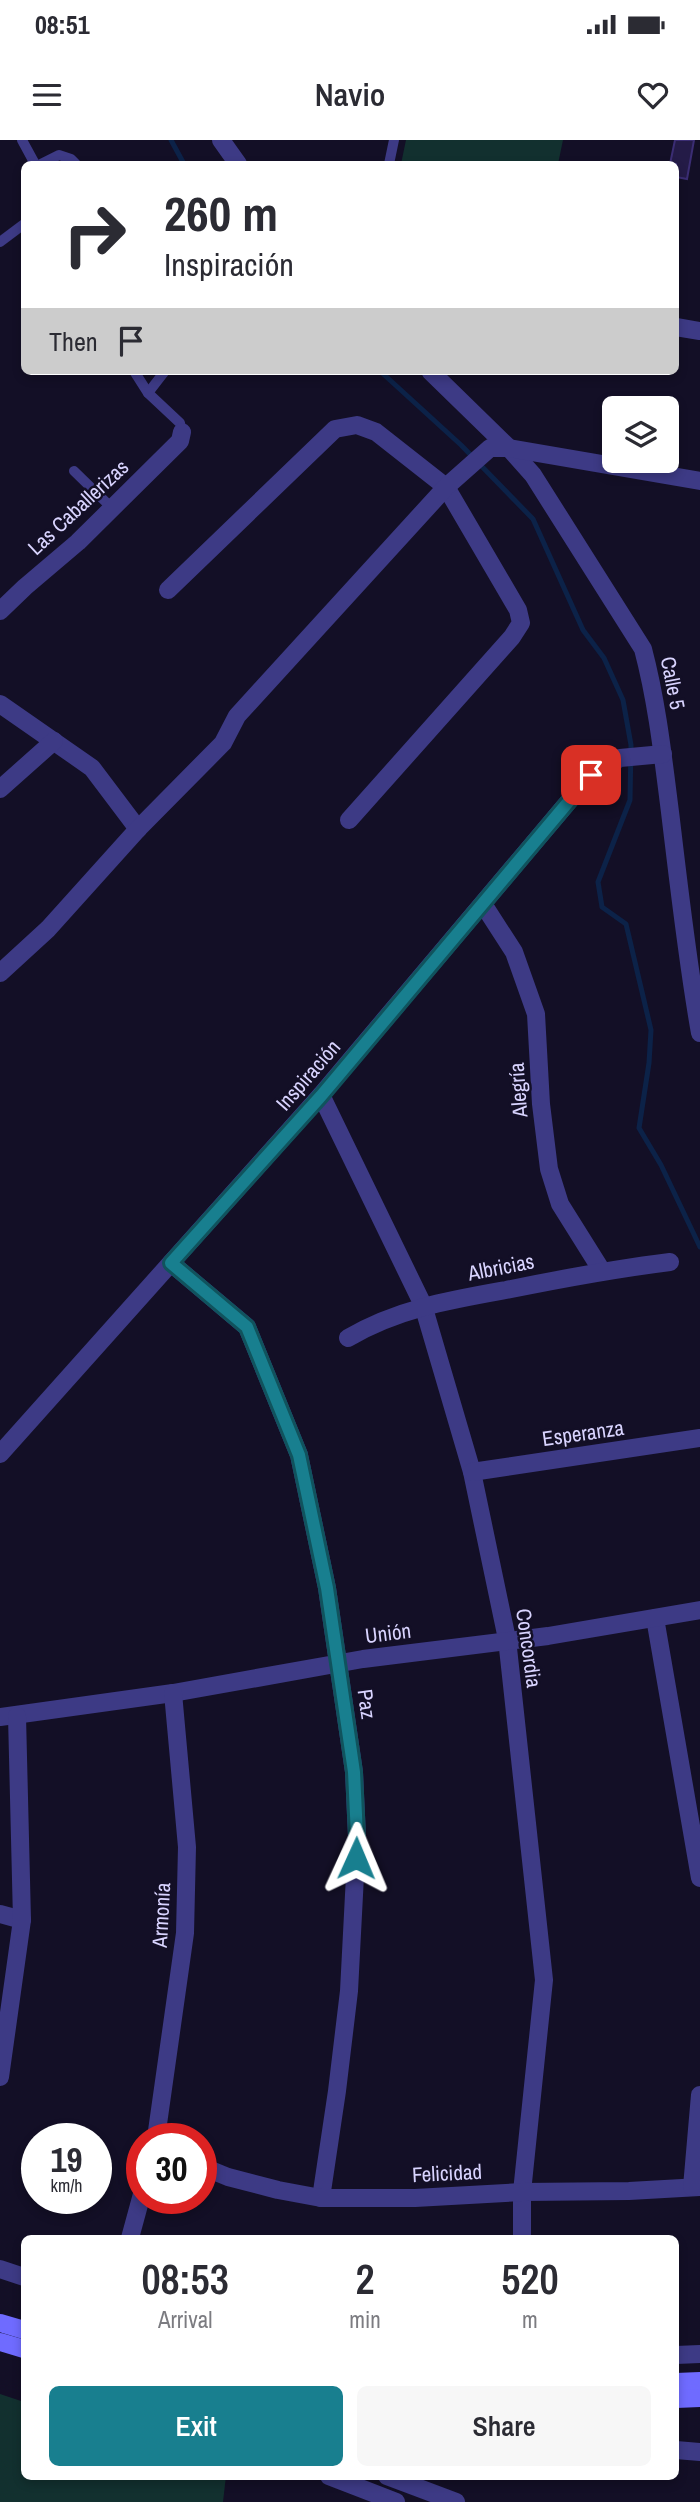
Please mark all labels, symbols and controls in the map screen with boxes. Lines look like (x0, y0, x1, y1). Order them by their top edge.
text: 08:51 (35, 7, 90, 42)
text: Navio (315, 73, 385, 116)
icon: menu (28, 76, 66, 114)
icon: heart (634, 76, 672, 114)
text: 260 m (164, 180, 278, 246)
icon: right (49, 189, 140, 280)
text: Inspiración (164, 243, 294, 286)
icon: arrive (112, 322, 150, 360)
text: Then (49, 324, 98, 359)
map controls (602, 396, 679, 473)
button: layers (602, 396, 679, 473)
street label: Las Caballerizas (21, 453, 135, 561)
street label: Calle 5 (654, 654, 692, 712)
pin (561, 745, 621, 805)
icon: arrive (572, 756, 610, 794)
street label: Inspiración (269, 1033, 347, 1117)
street label: Alegría (502, 1061, 534, 1119)
street label: Albricias (464, 1246, 537, 1288)
street label: Esperanza (540, 1413, 626, 1453)
street label: Concordia (509, 1607, 549, 1690)
street label: Unión (363, 1616, 413, 1650)
street label: Paz (351, 1687, 383, 1721)
position arrow (319, 1821, 393, 1895)
street label: Armonía (145, 1881, 177, 1949)
speed limit sign: 30 (126, 2123, 217, 2214)
text: 19 (51, 2136, 82, 2183)
street label: Felicidad (411, 2157, 483, 2189)
text: km/h (51, 2173, 83, 2198)
text: 08:53 (141, 2251, 229, 2307)
text: 2 (355, 2251, 375, 2307)
text: 520 (501, 2251, 559, 2307)
text: Arrival (158, 2304, 212, 2335)
text: min (349, 2304, 381, 2335)
text: m (522, 2304, 538, 2335)
button: Exit (49, 2386, 343, 2466)
button: Share (357, 2386, 651, 2466)

